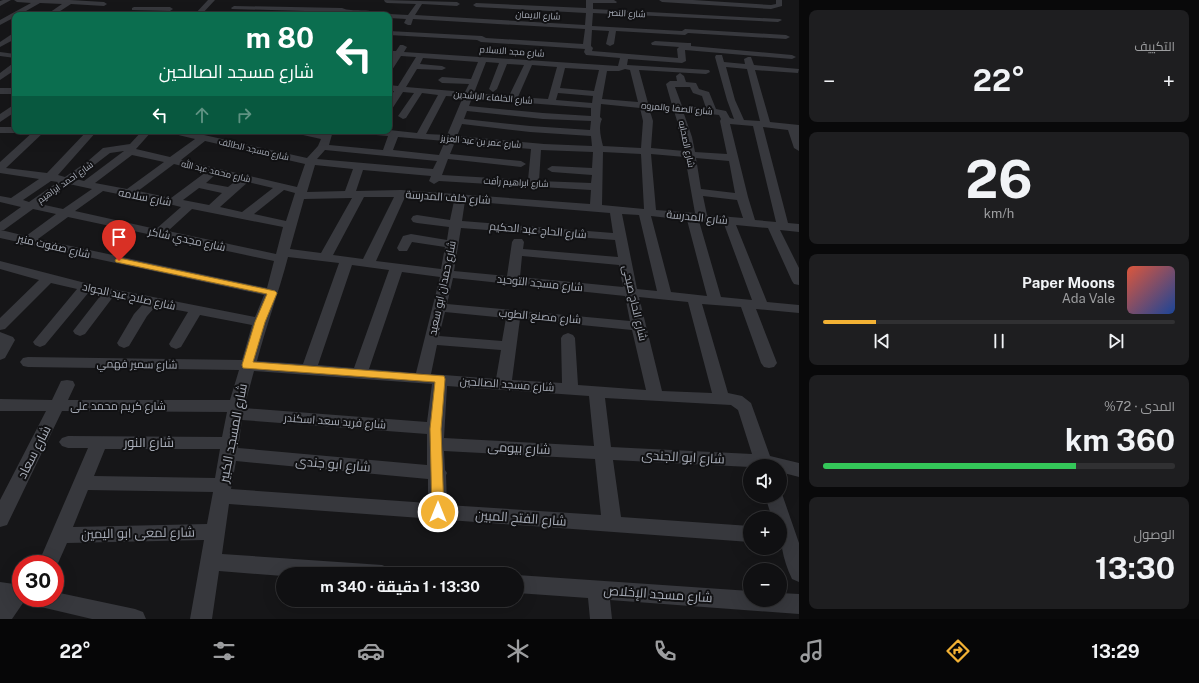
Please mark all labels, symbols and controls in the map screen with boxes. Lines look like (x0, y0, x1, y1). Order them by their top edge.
street label: شارع النصر (607, 6, 646, 20)
street label: شارع الايمان (515, 8, 561, 23)
text: 80 m (246, 21, 314, 54)
icon: left (328, 28, 380, 80)
text: التكييف (1134, 39, 1175, 54)
street label: شارع مجد الاسلام (479, 43, 545, 60)
text: شارع مسجد الصالحين (159, 61, 314, 82)
text: 22° (973, 62, 1025, 98)
text: − (823, 68, 835, 94)
text: + (1163, 68, 1175, 94)
street label: شارع الخلفاء الراشدين (453, 88, 533, 107)
street label: شارع الصفا والمروه (641, 99, 713, 118)
icon: left (149, 104, 171, 126)
icon: ahead (191, 104, 213, 126)
icon: right (233, 104, 255, 126)
street label: شارع الصحابه (676, 119, 697, 169)
street label: شارع عمر بن عبد العزيز (439, 132, 522, 151)
street label: شارع مسجد الطائف (218, 136, 290, 163)
text: 26 (965, 149, 1033, 210)
street label: شارع محمد عبد الله (180, 158, 252, 185)
street label: شارع احمد ابراهيم (35, 159, 96, 206)
street label: شارع ابراهيم رأفت (483, 175, 549, 190)
street label: شارع سلامه (117, 186, 173, 210)
street label: شارع خلف المدرسة (405, 188, 491, 208)
text: km/h (984, 206, 1014, 221)
street label: شارع المدرسة (666, 208, 728, 228)
pin (102, 220, 136, 261)
street label: شارع الحاج عبد الحكيم (489, 220, 587, 242)
street label: شارع مجدي شاكر (146, 225, 227, 256)
icon: arrive (108, 226, 130, 248)
street label: شارع صفوت منير (15, 232, 92, 262)
street label: شارع حمدان ابو سعيد (426, 240, 460, 337)
street label: شارع الحاج صبحى (618, 264, 650, 343)
street label: شارع مسجد التوحيد (496, 273, 584, 295)
text: Paper Moons (1022, 274, 1115, 291)
street label: شارع صلاح عبد الجواد (81, 280, 177, 314)
text: Ada Vale (1062, 291, 1115, 306)
street label: شارع مصنع الطوب (498, 306, 582, 328)
icon: previous (871, 330, 893, 352)
icon: pause (988, 330, 1010, 352)
icon: next (1105, 330, 1127, 352)
street label: شارع سمير فهمي (96, 357, 177, 374)
street label: شارع مسجد الصالحين (459, 375, 555, 395)
street label: شارع المسجد الكبير (216, 382, 251, 485)
text: المدى · 72% (1104, 399, 1175, 414)
street label: شارع كريم محمد على (70, 400, 166, 414)
street label: شارع فريد سعد اسكندر (282, 411, 386, 433)
text: 360 km (1065, 422, 1175, 458)
street label: شارع سعاد (14, 423, 55, 481)
street label: شارع النور (123, 435, 174, 451)
street label: شارع بيومى (487, 439, 551, 458)
street label: شارع ابو الجندى (641, 447, 725, 468)
street label: شارع ابو جندى (295, 453, 371, 476)
map controls (743, 459, 787, 607)
button: sound (743, 459, 787, 503)
position arrow (417, 491, 459, 533)
street label: شارع الفتح المبين (475, 507, 567, 530)
button: + (743, 511, 787, 555)
street label: شارع لمعى ابو اليمين (81, 525, 195, 542)
text: الوصول (1134, 527, 1175, 542)
text: 13:30 (1095, 550, 1175, 586)
speed limit sign: 30 (12, 555, 64, 607)
button: − (743, 563, 787, 607)
text: 13:30 · 1 دقيقة · 340 m (320, 578, 480, 595)
street label: شارع مسجد الإخلاص (603, 583, 713, 606)
icon: filters (210, 637, 238, 665)
icon: car (357, 637, 385, 665)
icon: climate (504, 637, 532, 665)
icon: phone (651, 637, 679, 665)
icon: music (798, 637, 826, 665)
icon: directions (944, 637, 972, 665)
text: 22° (60, 641, 91, 662)
text: 13:29 (1091, 641, 1140, 662)

